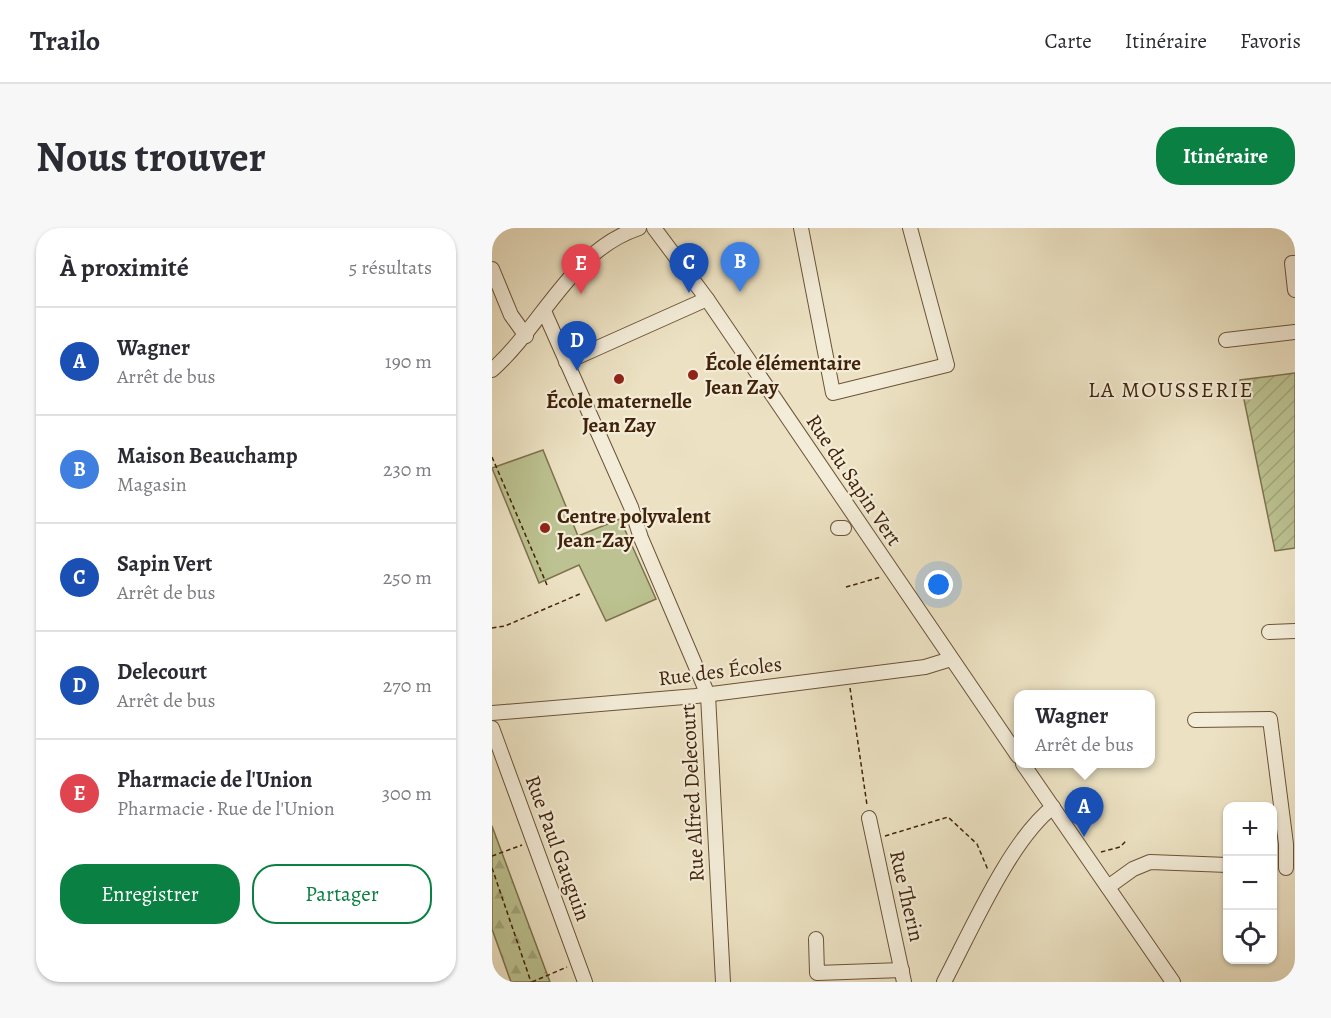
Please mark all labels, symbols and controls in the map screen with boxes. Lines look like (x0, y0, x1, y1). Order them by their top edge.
text: Trailo (30, 22, 100, 60)
text: Carte (1044, 27, 1092, 55)
text: Itinéraire (1125, 27, 1207, 55)
text: Favoris (1240, 27, 1301, 55)
button: Itinéraire (1156, 127, 1295, 185)
text: Nous trouver (36, 128, 266, 185)
pin: B (720, 242, 760, 292)
pin: E (562, 244, 601, 294)
pin: C (670, 244, 708, 293)
text: À proximité (60, 250, 189, 285)
text: 5 résultats (349, 254, 432, 281)
pin: D (558, 322, 596, 371)
text: Wagner (117, 333, 190, 363)
text: A (73, 348, 86, 375)
text: 190 m (385, 348, 432, 375)
place label: École élémentaire Jean Zay (705, 349, 861, 401)
text: Arrêt de bus (117, 363, 216, 390)
marker: École élémentaire Jean Zay (686, 368, 700, 382)
marker: École maternelle Jean Zay (612, 372, 626, 386)
district label: LA MOUSSERIE (1088, 375, 1254, 405)
place label: École maternelle Jean Zay (546, 387, 692, 439)
street label: Rue du Sapin Vert (800, 409, 908, 551)
text: Maison Beauchamp (117, 441, 298, 471)
text: B (73, 456, 86, 483)
text: 230 m (383, 456, 432, 483)
text: Magasin (117, 471, 187, 498)
place label: Centre polyvalent Jean-Zay (557, 502, 711, 554)
marker: Centre polyvalent Jean-Zay (538, 521, 552, 535)
text: Sapin Vert (117, 549, 212, 579)
text: C (73, 564, 86, 591)
text: 250 m (383, 564, 432, 591)
your location (924, 570, 953, 599)
text: Arrêt de bus (117, 579, 216, 606)
street label: Rue des Écoles (657, 650, 783, 692)
text: Delecourt (117, 657, 207, 687)
text: D (73, 672, 86, 699)
text: 270 m (383, 672, 432, 699)
text: Arrêt de bus (117, 687, 216, 714)
popup (1014, 690, 1155, 768)
text: Wagner (1035, 701, 1108, 731)
street label: Rue Alfred Delecourt (673, 703, 711, 883)
text: Arrêt de bus (1035, 731, 1134, 758)
text: Pharmacie de l'Union (117, 765, 312, 795)
street label: Rue Paul Gauguin (519, 771, 597, 925)
text: E (74, 780, 85, 807)
text: 300 m (382, 780, 432, 807)
pin: A (1064, 788, 1104, 837)
text: Pharmacie · Rue de l'Union (117, 795, 335, 822)
map controls (1223, 802, 1277, 964)
button: + (1223, 802, 1277, 856)
street label: Rue Therin (883, 848, 931, 944)
button: − (1223, 856, 1277, 910)
button: Enregistrer (60, 864, 240, 924)
button: Partager (252, 864, 432, 924)
button: locate (1223, 910, 1277, 964)

